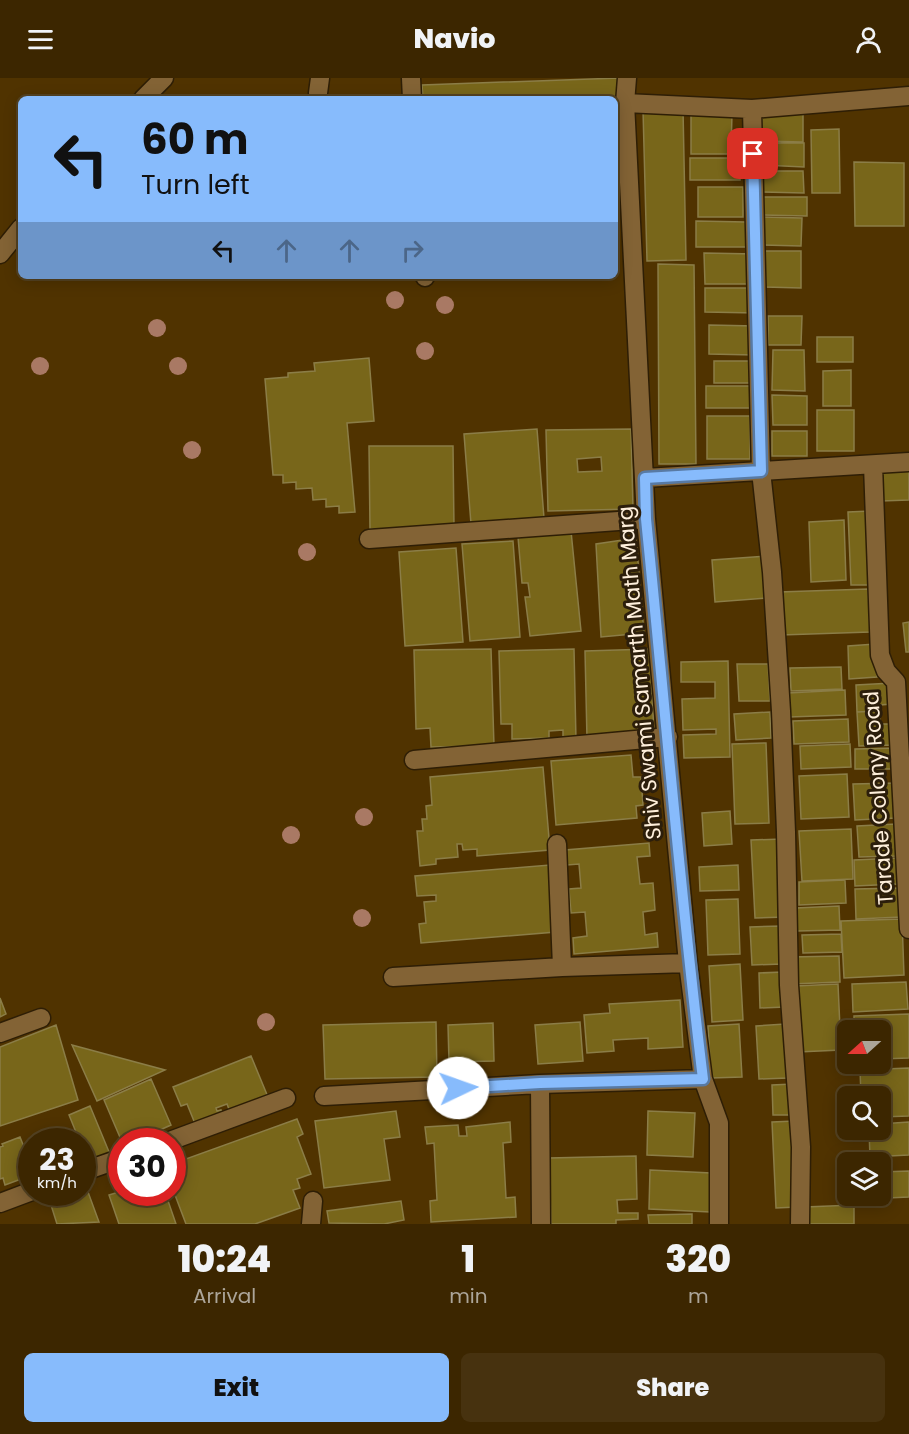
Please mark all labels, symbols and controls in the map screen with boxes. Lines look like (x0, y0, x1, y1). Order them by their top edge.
text: Navio (413, 20, 496, 57)
icon: menu (24, 23, 57, 56)
icon: person (852, 23, 885, 56)
text: 60 m (141, 110, 249, 169)
icon: left (42, 120, 120, 198)
pin (727, 128, 778, 179)
icon: arrive (736, 137, 769, 170)
text: Turn left (141, 166, 250, 203)
icon: left (207, 234, 240, 267)
icon: ahead (270, 234, 303, 267)
icon: ahead (333, 234, 366, 267)
icon: right (396, 234, 429, 267)
street label: Shiv Swami Samarth Math Marg (610, 505, 668, 841)
street label: Tarade Colony Road (856, 690, 900, 906)
north arrow (837, 1020, 891, 1074)
map controls (837, 1020, 891, 1206)
position arrow (426, 1056, 490, 1120)
button: search (837, 1086, 891, 1140)
speed limit sign: 30 (108, 1128, 186, 1206)
text: 23 (39, 1138, 75, 1181)
button: layers (837, 1152, 891, 1206)
text: km/h (37, 1172, 77, 1193)
text: 10:24 (178, 1234, 272, 1285)
text: 1 (461, 1234, 475, 1285)
text: 320 (665, 1234, 731, 1285)
text: Arrival (193, 1282, 256, 1310)
text: min (449, 1282, 488, 1310)
text: m (688, 1282, 709, 1310)
button: Exit (24, 1353, 449, 1422)
button: Share (461, 1353, 885, 1422)

